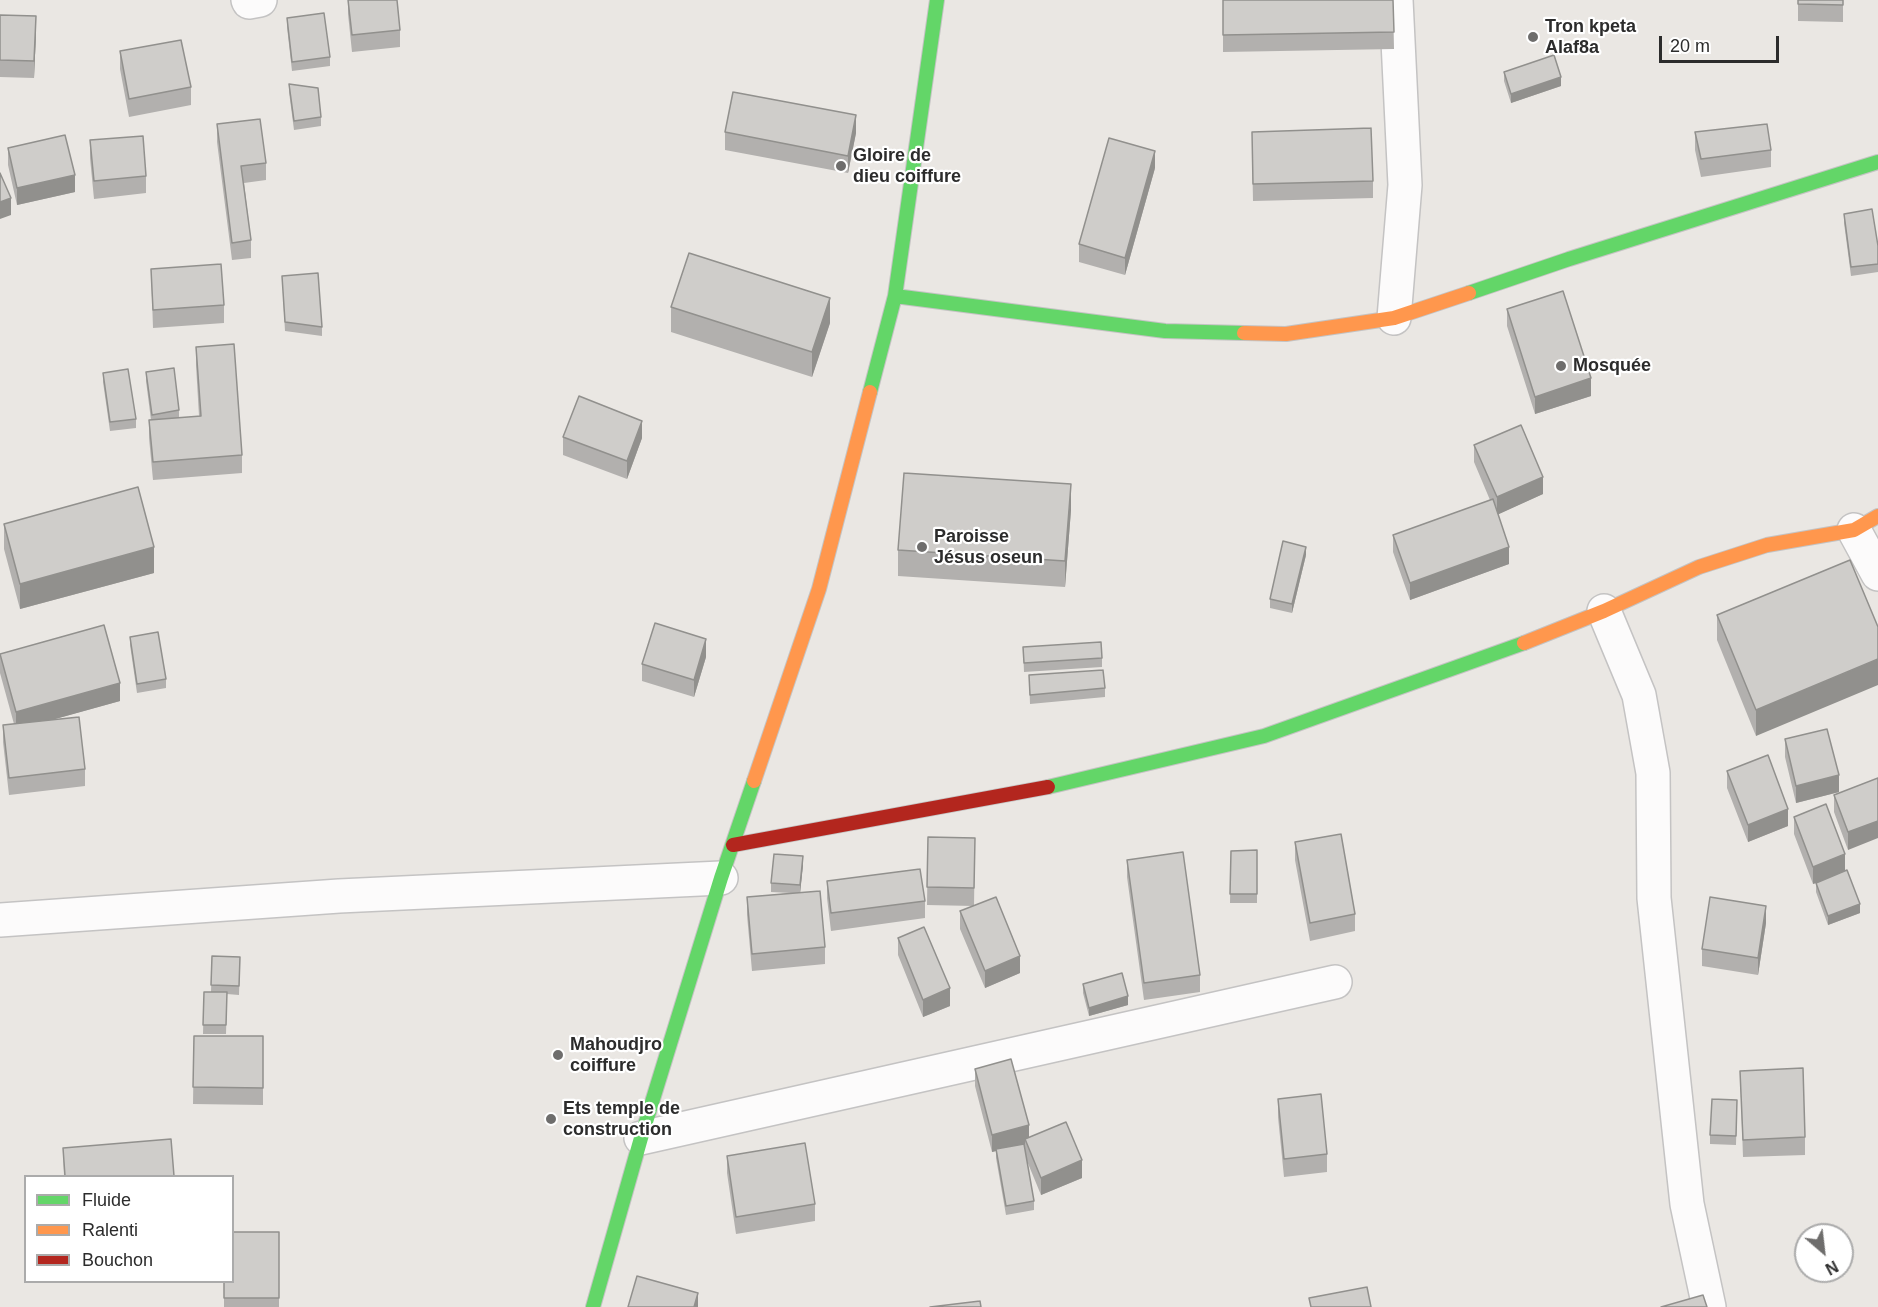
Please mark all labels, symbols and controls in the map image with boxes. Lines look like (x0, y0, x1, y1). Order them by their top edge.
place label: Tron kpeta Alaf8a (1545, 16, 1636, 58)
scale bar (1662, 24, 1782, 62)
marker: Tron kpeta Alaf8a (1526, 30, 1540, 44)
text: 20 m (1670, 36, 1710, 56)
place label: Gloire de dieu coiffure (853, 145, 961, 188)
marker: Gloire de dieu coiffure (834, 159, 848, 173)
place label: Mosquée (1573, 355, 1651, 377)
marker: Mosquée (1554, 359, 1568, 373)
place label: Paroisse Jésus oseun (934, 526, 1043, 568)
marker: Paroisse Jésus oseun (915, 540, 929, 554)
place label: Mahoudjro coiffure (570, 1034, 662, 1076)
marker: Mahoudjro coiffure (551, 1048, 565, 1062)
place label: Ets temple de construction (563, 1098, 680, 1140)
marker: Ets temple de construction (544, 1112, 558, 1126)
legend (24, 1175, 234, 1283)
text: Fluide (82, 1190, 131, 1210)
text: Ralenti (82, 1220, 138, 1240)
north arrow (1794, 1223, 1854, 1283)
text: Bouchon (82, 1250, 153, 1270)
text: N (1823, 1257, 1841, 1278)

